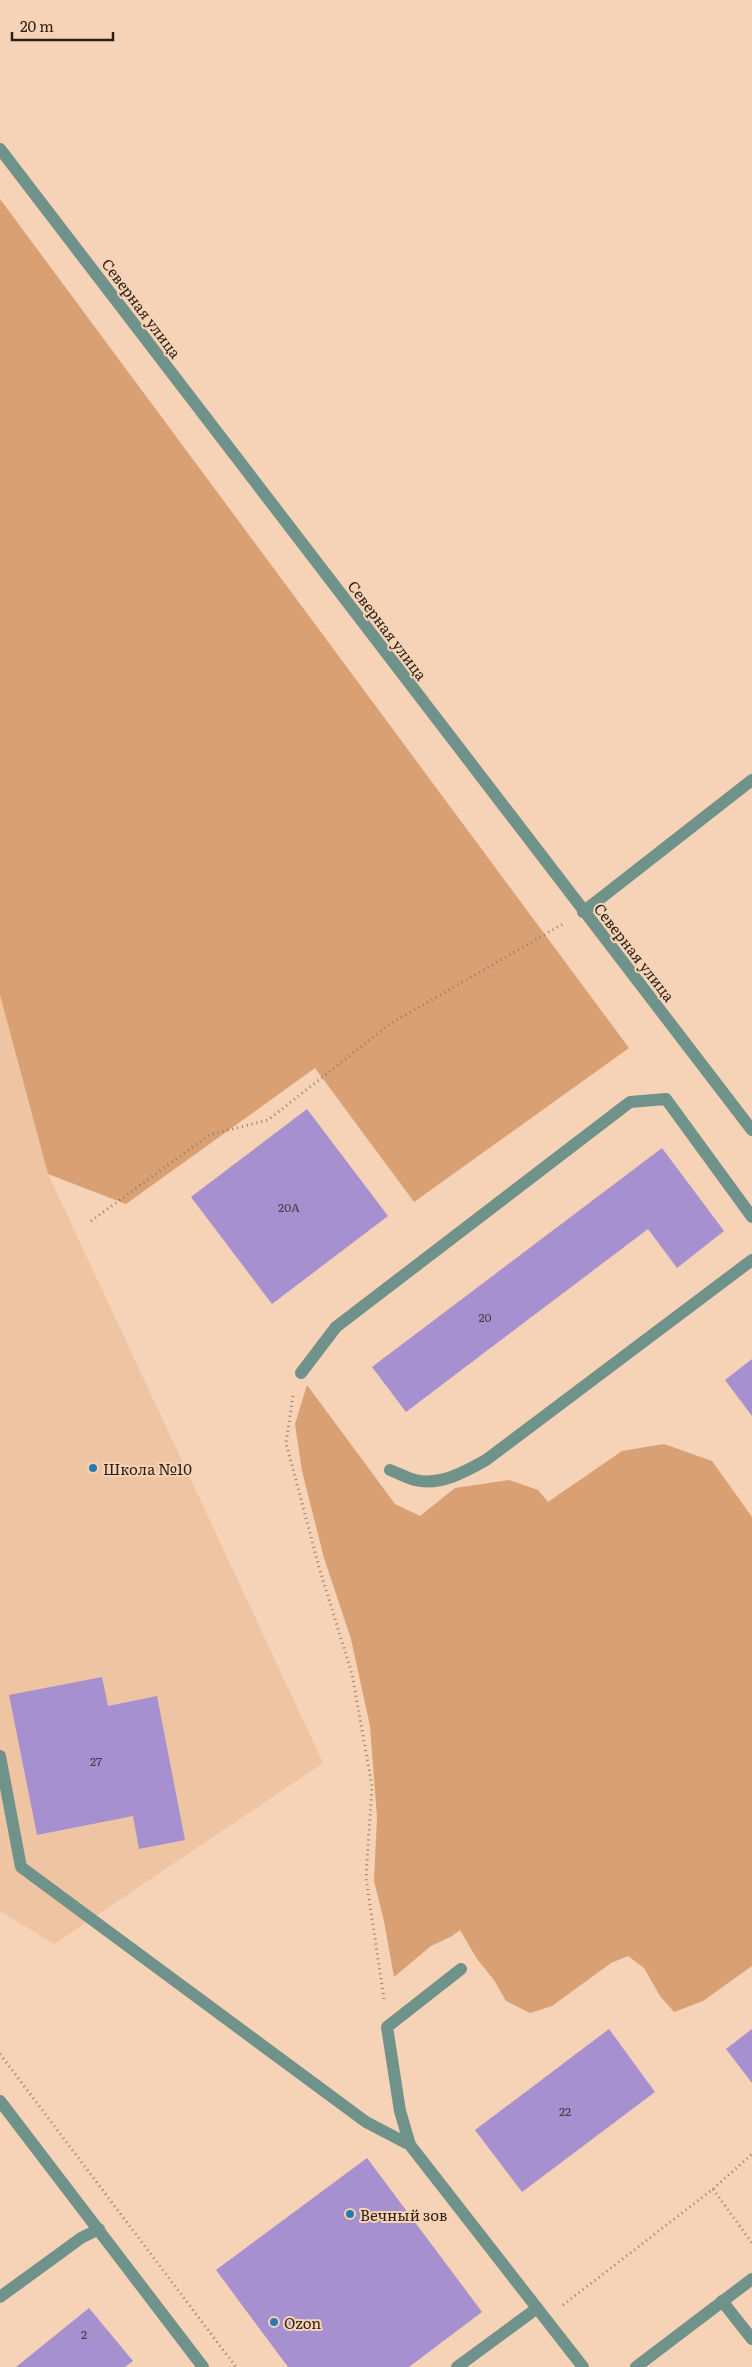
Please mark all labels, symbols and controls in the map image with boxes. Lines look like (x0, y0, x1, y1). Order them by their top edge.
scale bar (12, 10, 114, 42)
text: 20 m (20, 14, 54, 37)
street label: Северная улица (97, 253, 188, 363)
street label: Северная улица (343, 575, 434, 685)
street label: Северная улица (589, 898, 682, 1007)
house number: 20А (278, 1198, 300, 1216)
house number: 20 (478, 1308, 492, 1326)
place label: Школа №10 (103, 1457, 192, 1480)
marker: Школа №10 (87, 1462, 99, 1474)
house number: 27 (90, 1752, 102, 1770)
house number: 22 (559, 2102, 571, 2120)
place label: Вечный зов (360, 2203, 448, 2226)
marker: Вечный зов (344, 2208, 356, 2220)
place label: Ozon (284, 2311, 321, 2334)
marker: Ozon (268, 2316, 280, 2328)
house number: 2 (81, 2325, 87, 2343)

